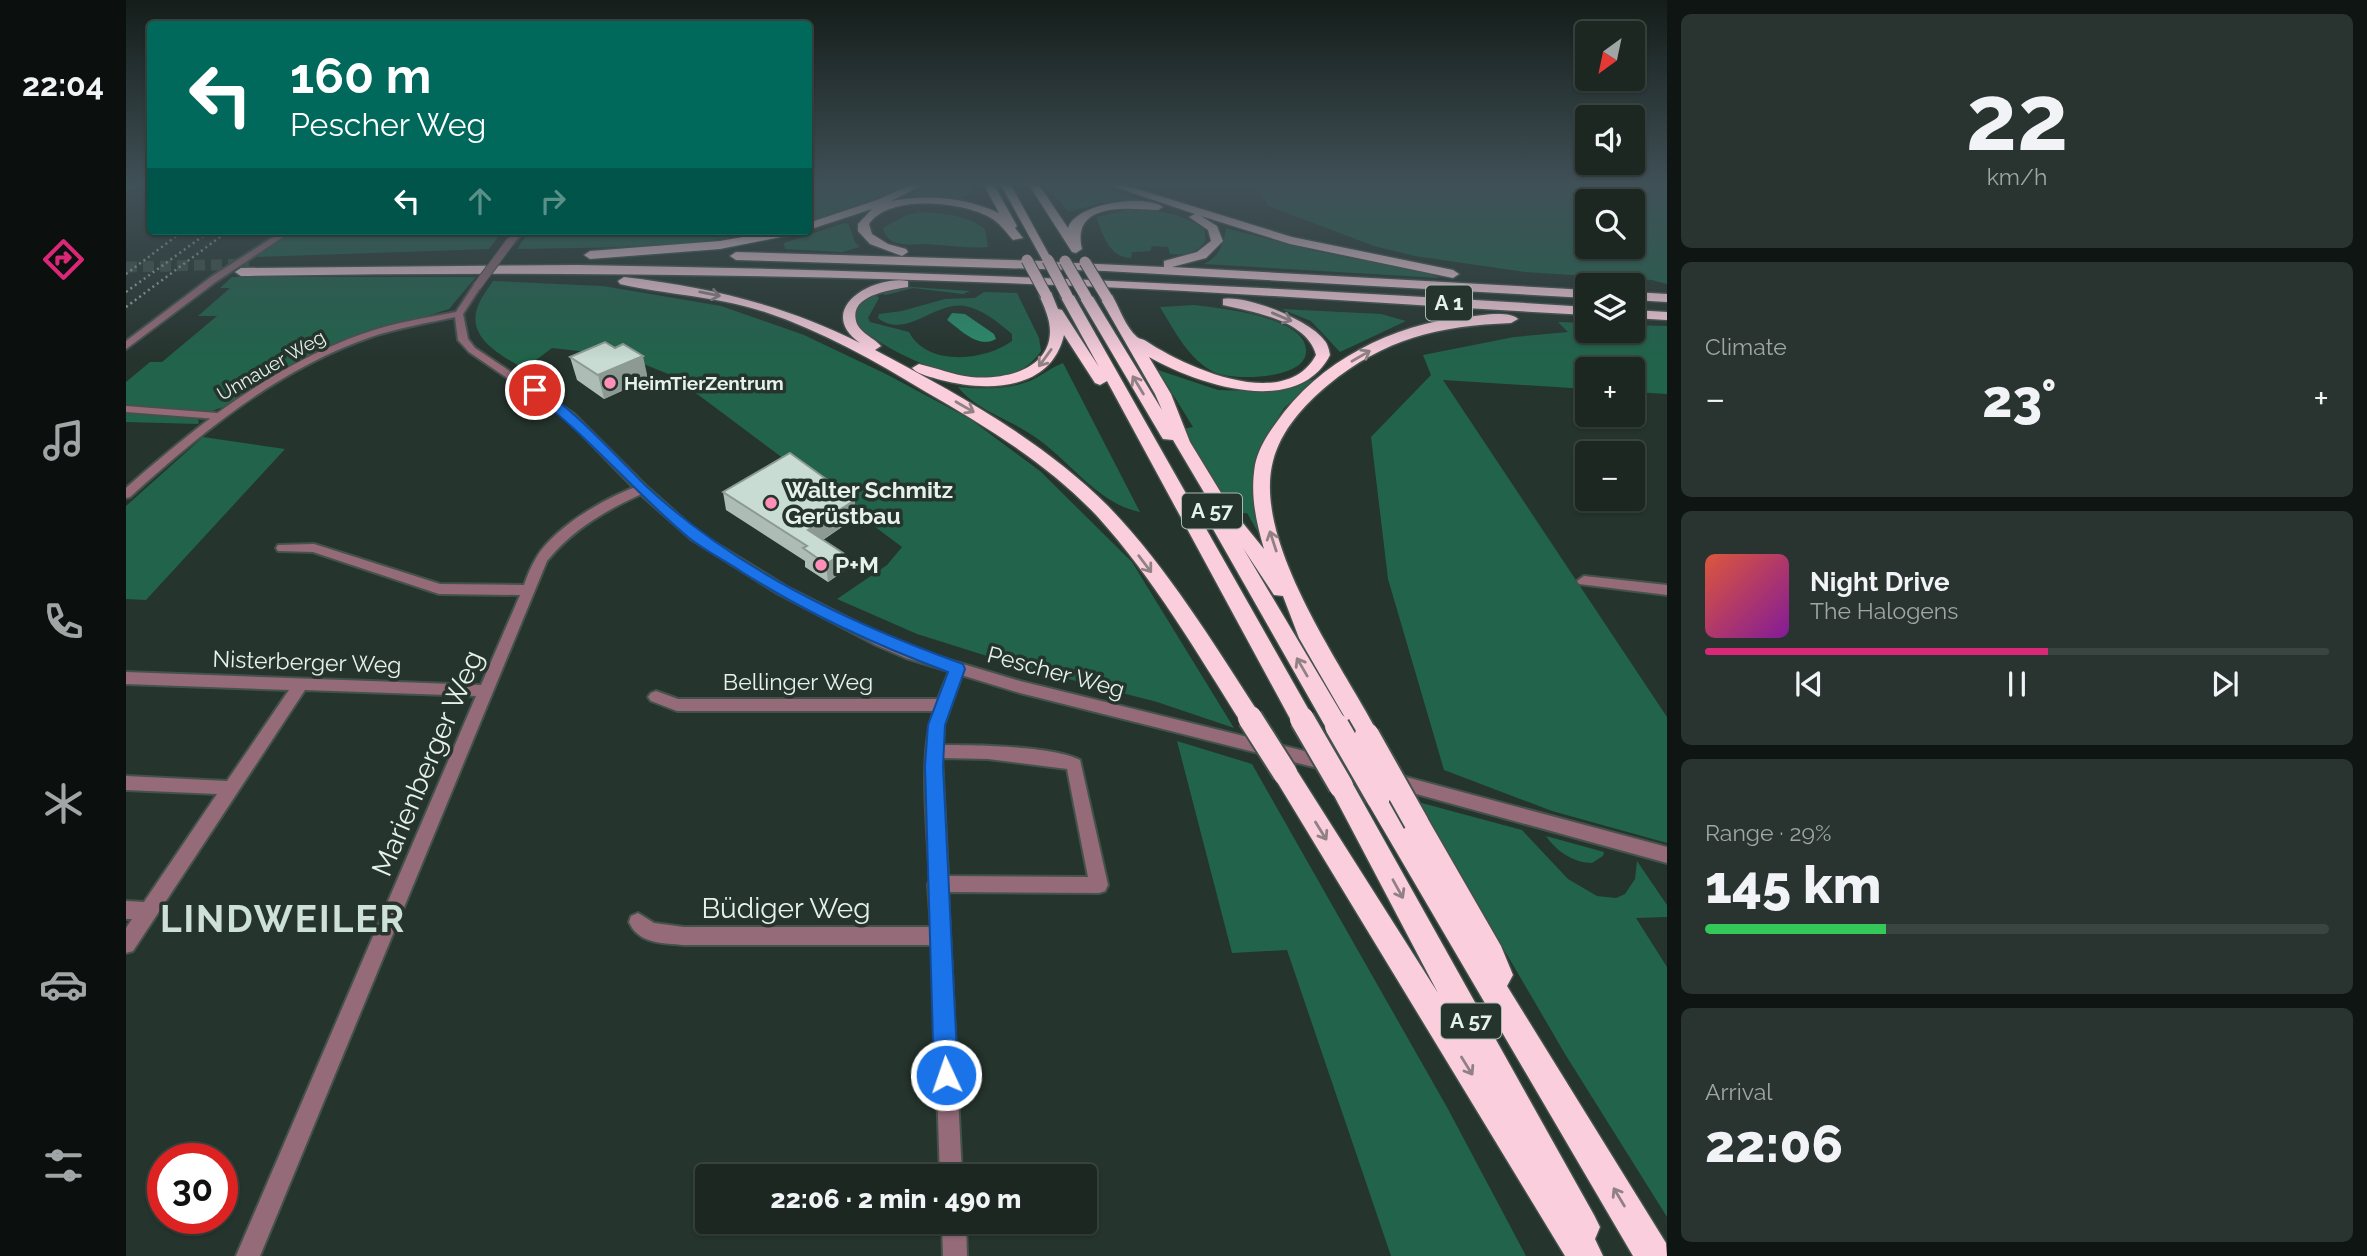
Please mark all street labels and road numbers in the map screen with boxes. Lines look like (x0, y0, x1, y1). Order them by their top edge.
road number: A 1 (1426, 286, 1472, 320)
street label: Unnauer Weg (213, 325, 329, 405)
road number: A 57 (1182, 494, 1242, 528)
street label: Pescher Weg (984, 640, 1128, 703)
street label: Nisterberger Weg (212, 645, 402, 678)
street label: Marienberger Weg (365, 645, 490, 881)
street label: Bellinger Weg (723, 668, 873, 695)
street label: Büdiger Weg (701, 892, 871, 925)
road number: A 57 (1441, 1004, 1501, 1038)

